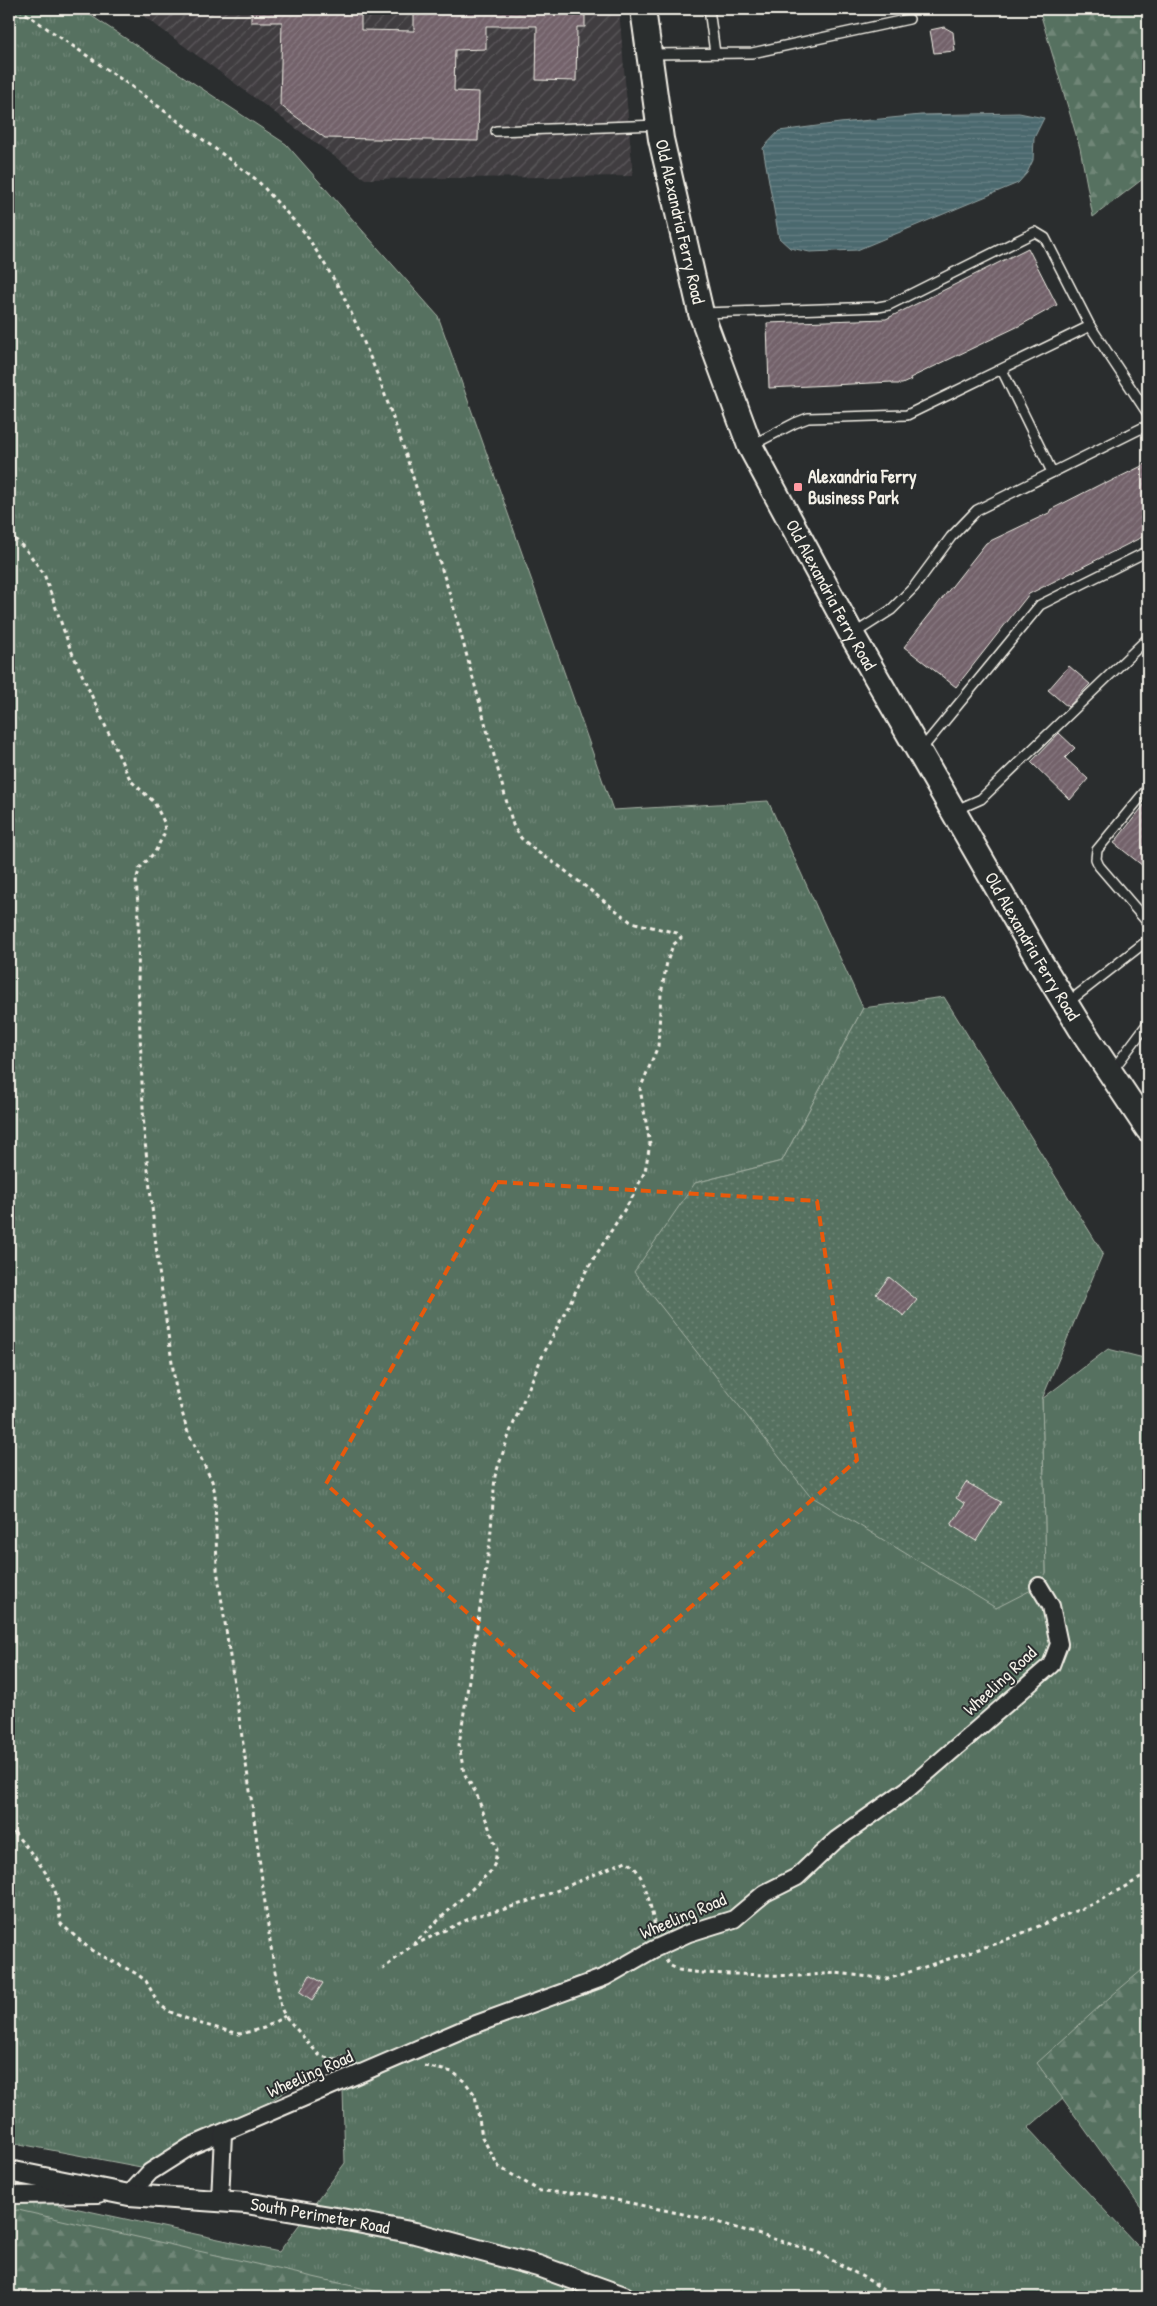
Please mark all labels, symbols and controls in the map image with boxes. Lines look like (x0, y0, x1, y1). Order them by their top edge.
street label: Old Alexandria Ferry Road (649, 137, 712, 306)
place label: Alexandria Ferry Business Park (808, 464, 917, 510)
marker: Alexandria Ferry Business Park (792, 481, 804, 493)
street label: Old Alexandria Ferry Road (780, 515, 883, 675)
street label: Old Alexandria Ferry Road (979, 867, 1086, 1025)
street label: Wheeling Road (958, 1640, 1042, 1721)
street label: Wheeling Road (636, 1886, 730, 1945)
street label: Wheeling Road (263, 2043, 357, 2104)
street label: South Perimeter Road (249, 2191, 392, 2240)

